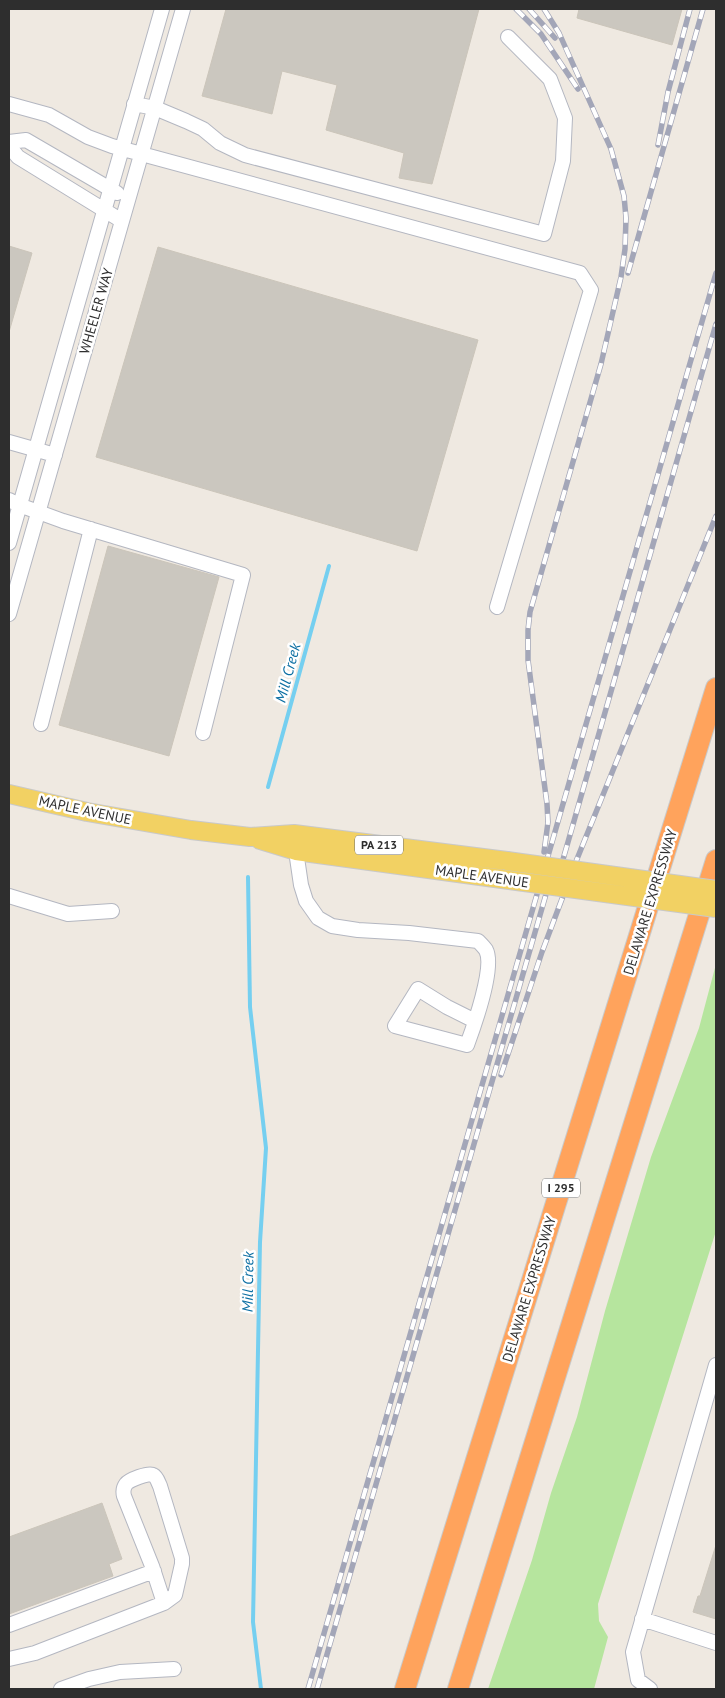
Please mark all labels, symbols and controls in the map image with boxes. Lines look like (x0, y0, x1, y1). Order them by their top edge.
street label: WHEELER WAY (75, 266, 117, 356)
water label: Mill Creek (271, 640, 305, 705)
street label: MAPLE AVENUE (37, 791, 133, 829)
street label: DELAWARE EXPRESSWAY (619, 827, 681, 977)
road number: PA 213 (355, 836, 403, 854)
street label: MAPLE AVENUE (434, 861, 530, 891)
road number: I 295 (542, 1178, 580, 1198)
street label: DELAWARE EXPRESSWAY (498, 1214, 560, 1364)
water label: Mill Creek (237, 1250, 258, 1312)

